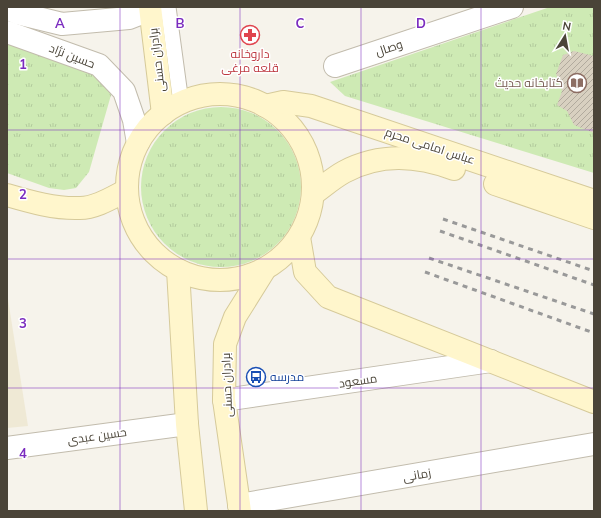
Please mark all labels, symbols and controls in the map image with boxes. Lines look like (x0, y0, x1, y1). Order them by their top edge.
text: A (55, 15, 65, 31)
text: B (176, 15, 185, 31)
text: C (296, 15, 305, 31)
text: D (416, 15, 426, 31)
north arrow (545, 16, 585, 56)
text: N (561, 19, 572, 34)
pharmacy icon: داروخانه قلعه مرغی (239, 24, 261, 46)
street label: برادران حسنی (145, 27, 168, 93)
street label: وصال (373, 36, 404, 59)
street label: حسین نژاد (47, 40, 97, 71)
place label: داروخانه قلعه مرغی (221, 46, 279, 75)
text: 1 (19, 56, 27, 72)
library icon: کتابخانه حدیث (566, 72, 588, 94)
place label: کتابخانه حدیث (495, 75, 563, 90)
street label: عباس امامی محرم (383, 124, 477, 168)
text: 2 (19, 186, 27, 202)
text: 3 (19, 315, 27, 331)
street label: برادران حسنی (218, 353, 235, 417)
bus stop icon: مدرسه (245, 366, 267, 388)
place label: مدرسه (270, 369, 304, 384)
street label: مسعود (338, 370, 378, 391)
street label: حسین عبدی (66, 424, 128, 447)
text: 4 (19, 445, 27, 461)
street label: زمانی (402, 465, 432, 484)

